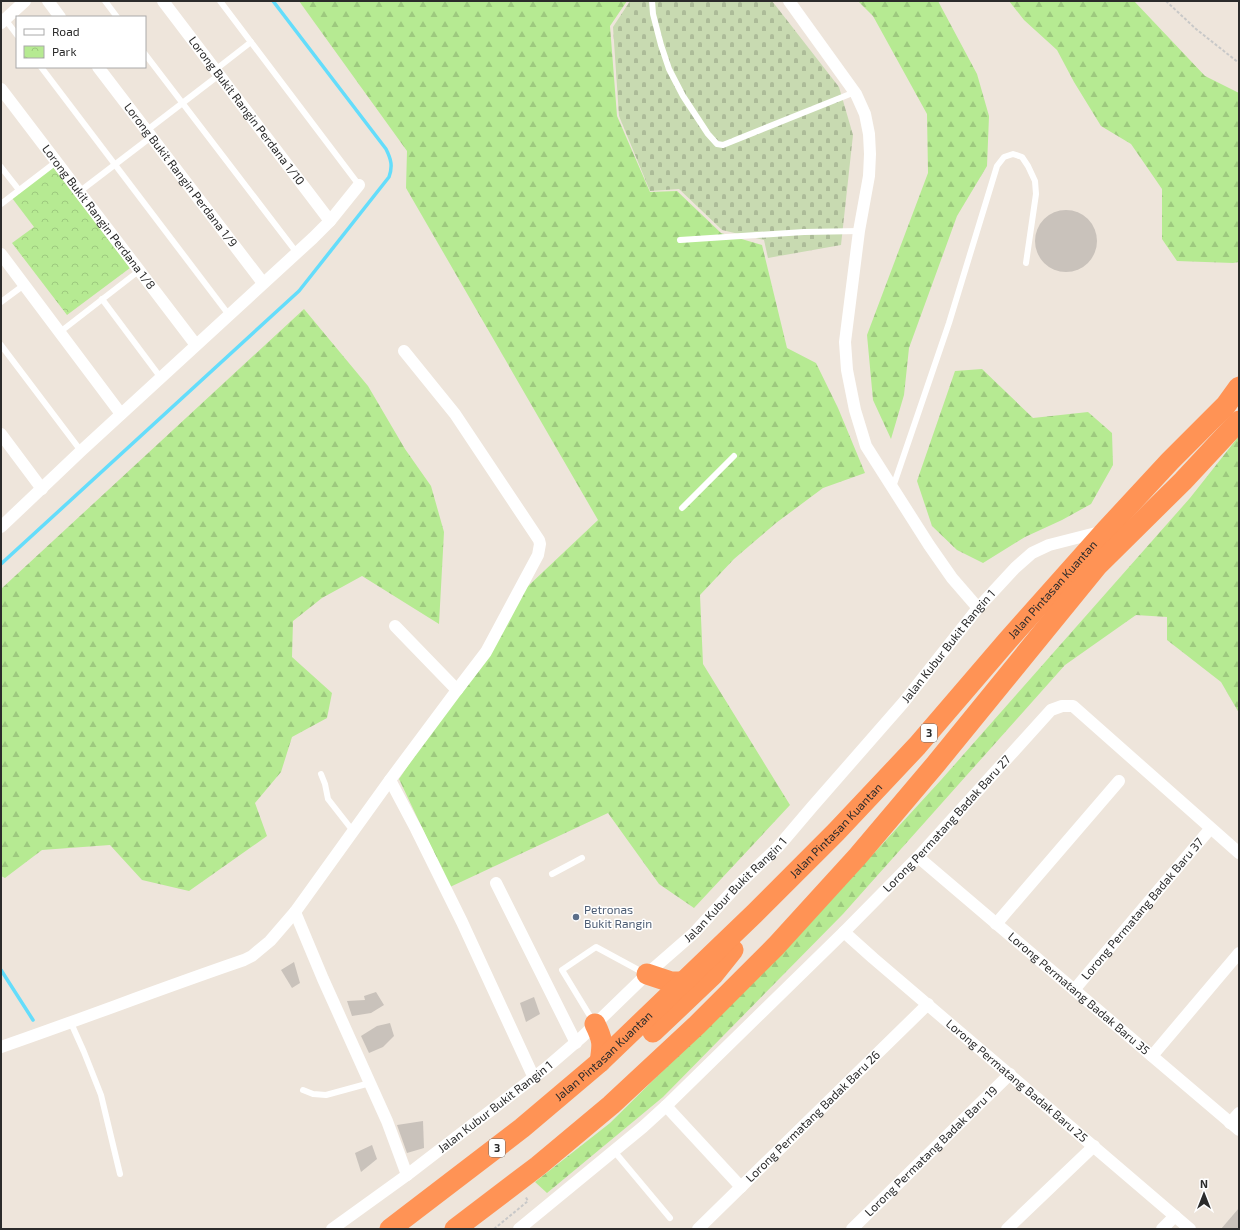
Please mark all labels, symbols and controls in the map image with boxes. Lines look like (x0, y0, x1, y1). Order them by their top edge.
legend (16, 16, 146, 68)
text: Road (52, 24, 80, 38)
street label: Lorong Bukit Rangin Perdana 1/10 (186, 33, 308, 187)
text: Park (52, 44, 77, 58)
street label: Lorong Bukit Rangin Perdana 1/9 (122, 100, 241, 249)
street label: Lorong Bukit Rangin Perdana 1/8 (40, 141, 159, 292)
street label: Jalan Pintasan Kuantan (1005, 537, 1099, 641)
street label: Jalan Kubur Bukit Rangin 1 (898, 586, 998, 705)
road number: 3 (921, 724, 937, 742)
street label: Lorong Permatang Badak Baru 27 (880, 752, 1013, 894)
street label: Jalan Pintasan Kuantan (786, 780, 885, 880)
street label: Jalan Kubur Bukit Rangin 1 (681, 834, 789, 945)
street label: Lorong Permatang Badak Baru 37 (1078, 835, 1205, 982)
place label: Petronas Bukit Rangin (584, 902, 652, 930)
marker: Petronas Bukit Rangin (571, 912, 581, 922)
street label: Lorong Permatang Badak Baru 35 (1006, 929, 1153, 1057)
street label: Jalan Pintasan Kuantan (551, 1008, 655, 1103)
street label: Lorong Permatang Badak Baru 25 (944, 1016, 1091, 1144)
street label: Lorong Permatang Badak Baru 26 (742, 1047, 882, 1184)
street label: Jalan Kubur Bukit Rangin 1 (435, 1058, 555, 1155)
street label: Lorong Permatang Badak Baru 19 (861, 1082, 1000, 1219)
road number: 3 (489, 1139, 505, 1157)
north arrow (1184, 1174, 1224, 1214)
text: N (1200, 1177, 1208, 1190)

